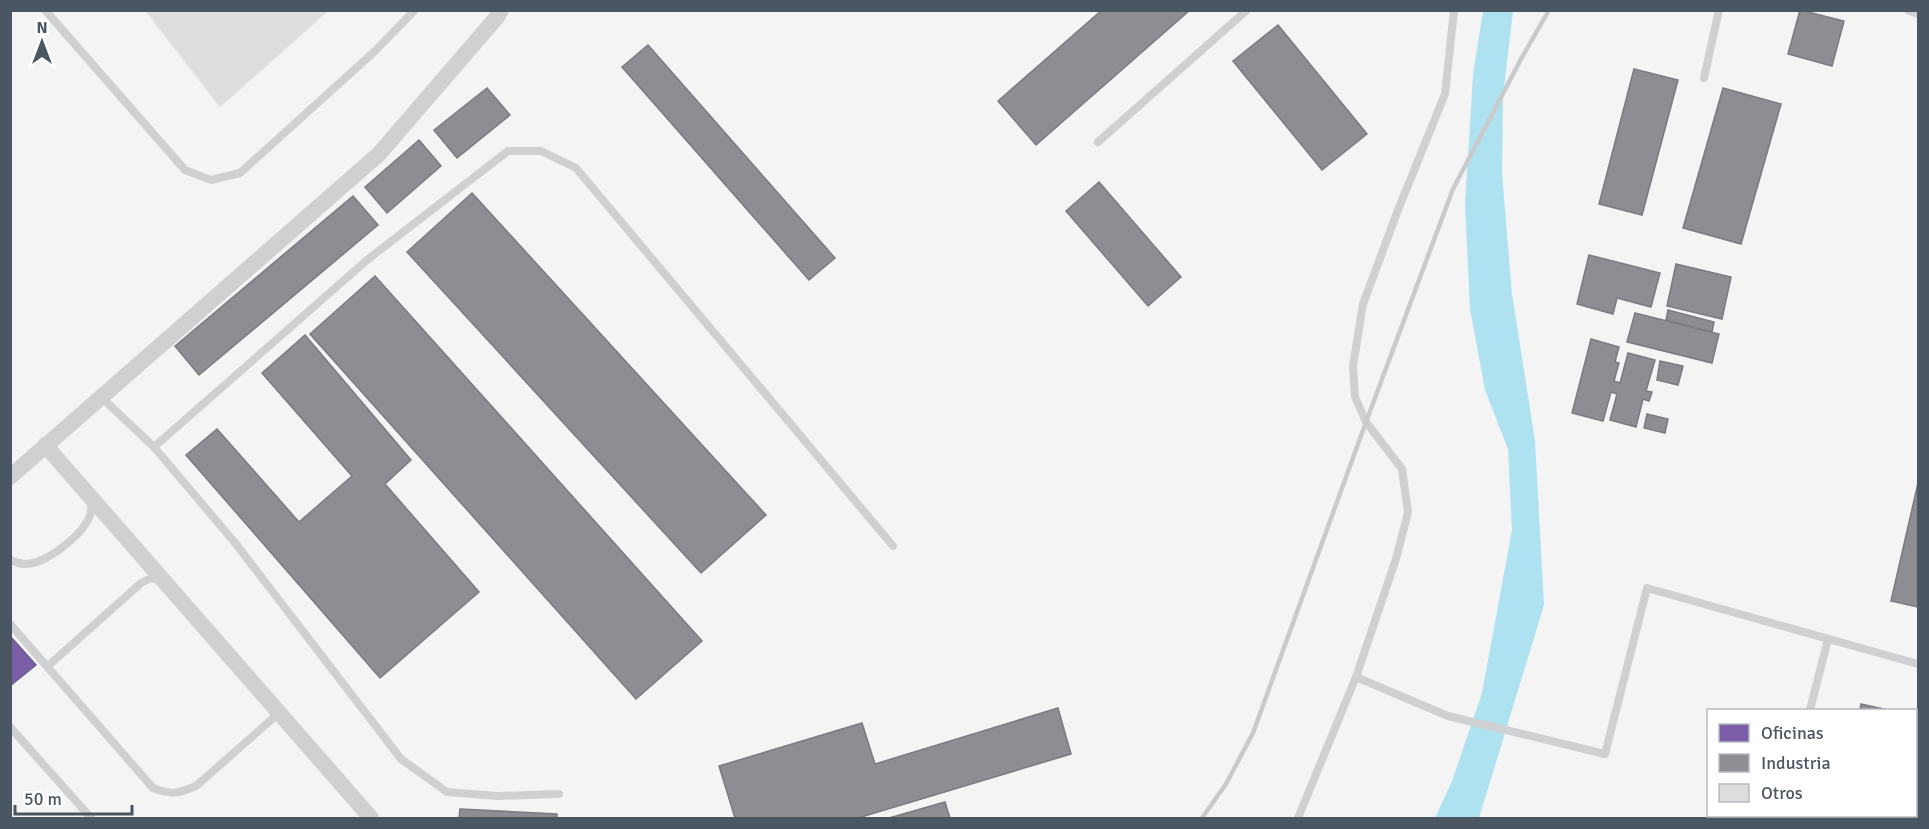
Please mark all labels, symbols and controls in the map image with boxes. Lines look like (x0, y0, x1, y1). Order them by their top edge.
north arrow (12, 12, 72, 72)
text: N (36, 18, 48, 38)
legend (1707, 709, 1917, 817)
text: Oficinas (1761, 722, 1824, 744)
text: Industria (1761, 752, 1831, 774)
scale bar (15, 778, 132, 816)
text: Otros (1761, 782, 1803, 804)
text: 50 m (24, 788, 62, 810)

